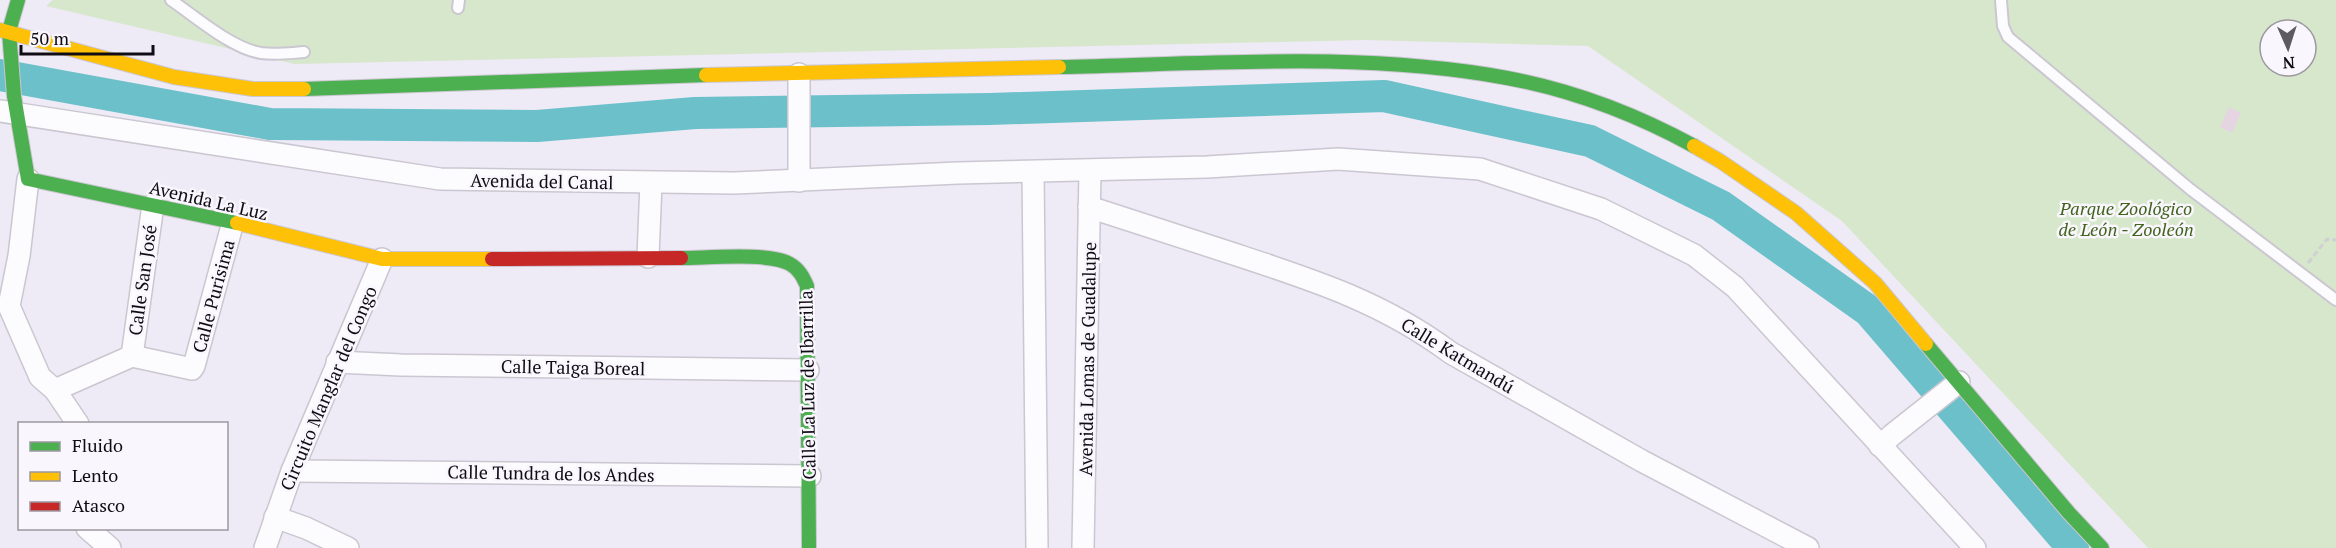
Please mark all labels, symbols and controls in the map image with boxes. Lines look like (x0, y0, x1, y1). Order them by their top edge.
scale bar (21, 18, 153, 56)
north arrow (2258, 18, 2318, 78)
text: 50 m (30, 26, 70, 50)
text: N (2282, 52, 2295, 74)
street label: Avenida del Canal (470, 168, 614, 194)
street label: Avenida La Luz (147, 175, 271, 225)
park label: Parque Zoológico de León - Zooleón (2058, 196, 2194, 241)
street label: Calle San José (122, 223, 162, 337)
street label: Calle Purisima (186, 237, 240, 355)
street label: Avenida Lomas de Guadalupe (1073, 242, 1101, 476)
street label: Circuito Manglar del Congo (274, 282, 382, 494)
street label: Calle La Luz de Ibarrilla (793, 290, 821, 480)
street label: Calle Katmandú (1397, 312, 1519, 398)
street label: Calle Taiga Boreal (501, 354, 645, 380)
legend (18, 422, 228, 530)
text: Fluido (72, 433, 123, 457)
street label: Calle Tundra de los Andes (447, 459, 655, 487)
text: Lento (72, 463, 118, 487)
text: Atasco (72, 493, 125, 517)

